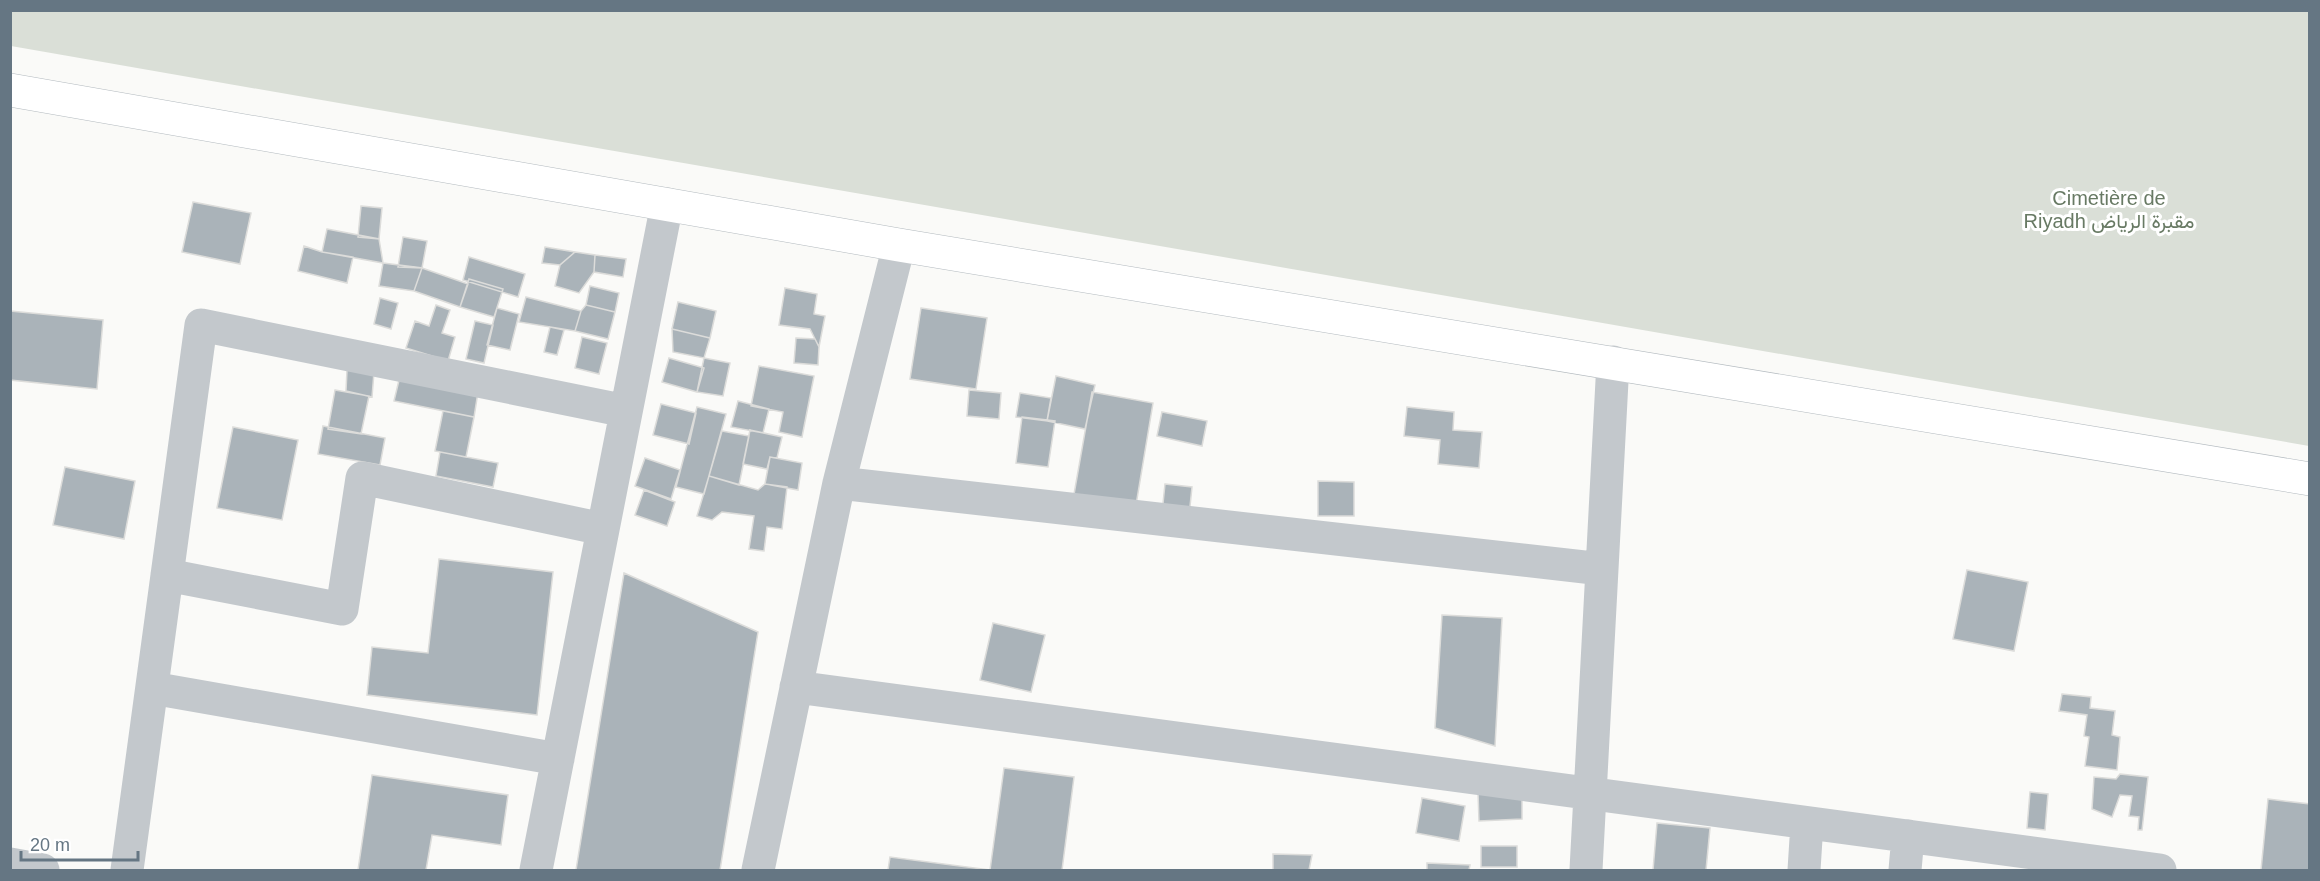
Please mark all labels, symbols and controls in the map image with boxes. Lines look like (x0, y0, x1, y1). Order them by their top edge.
park label: Cimetière de Riyadh مقبرة الرياض (2024, 187, 2194, 234)
scale bar (21, 824, 138, 862)
text: 20 m (30, 835, 70, 855)

